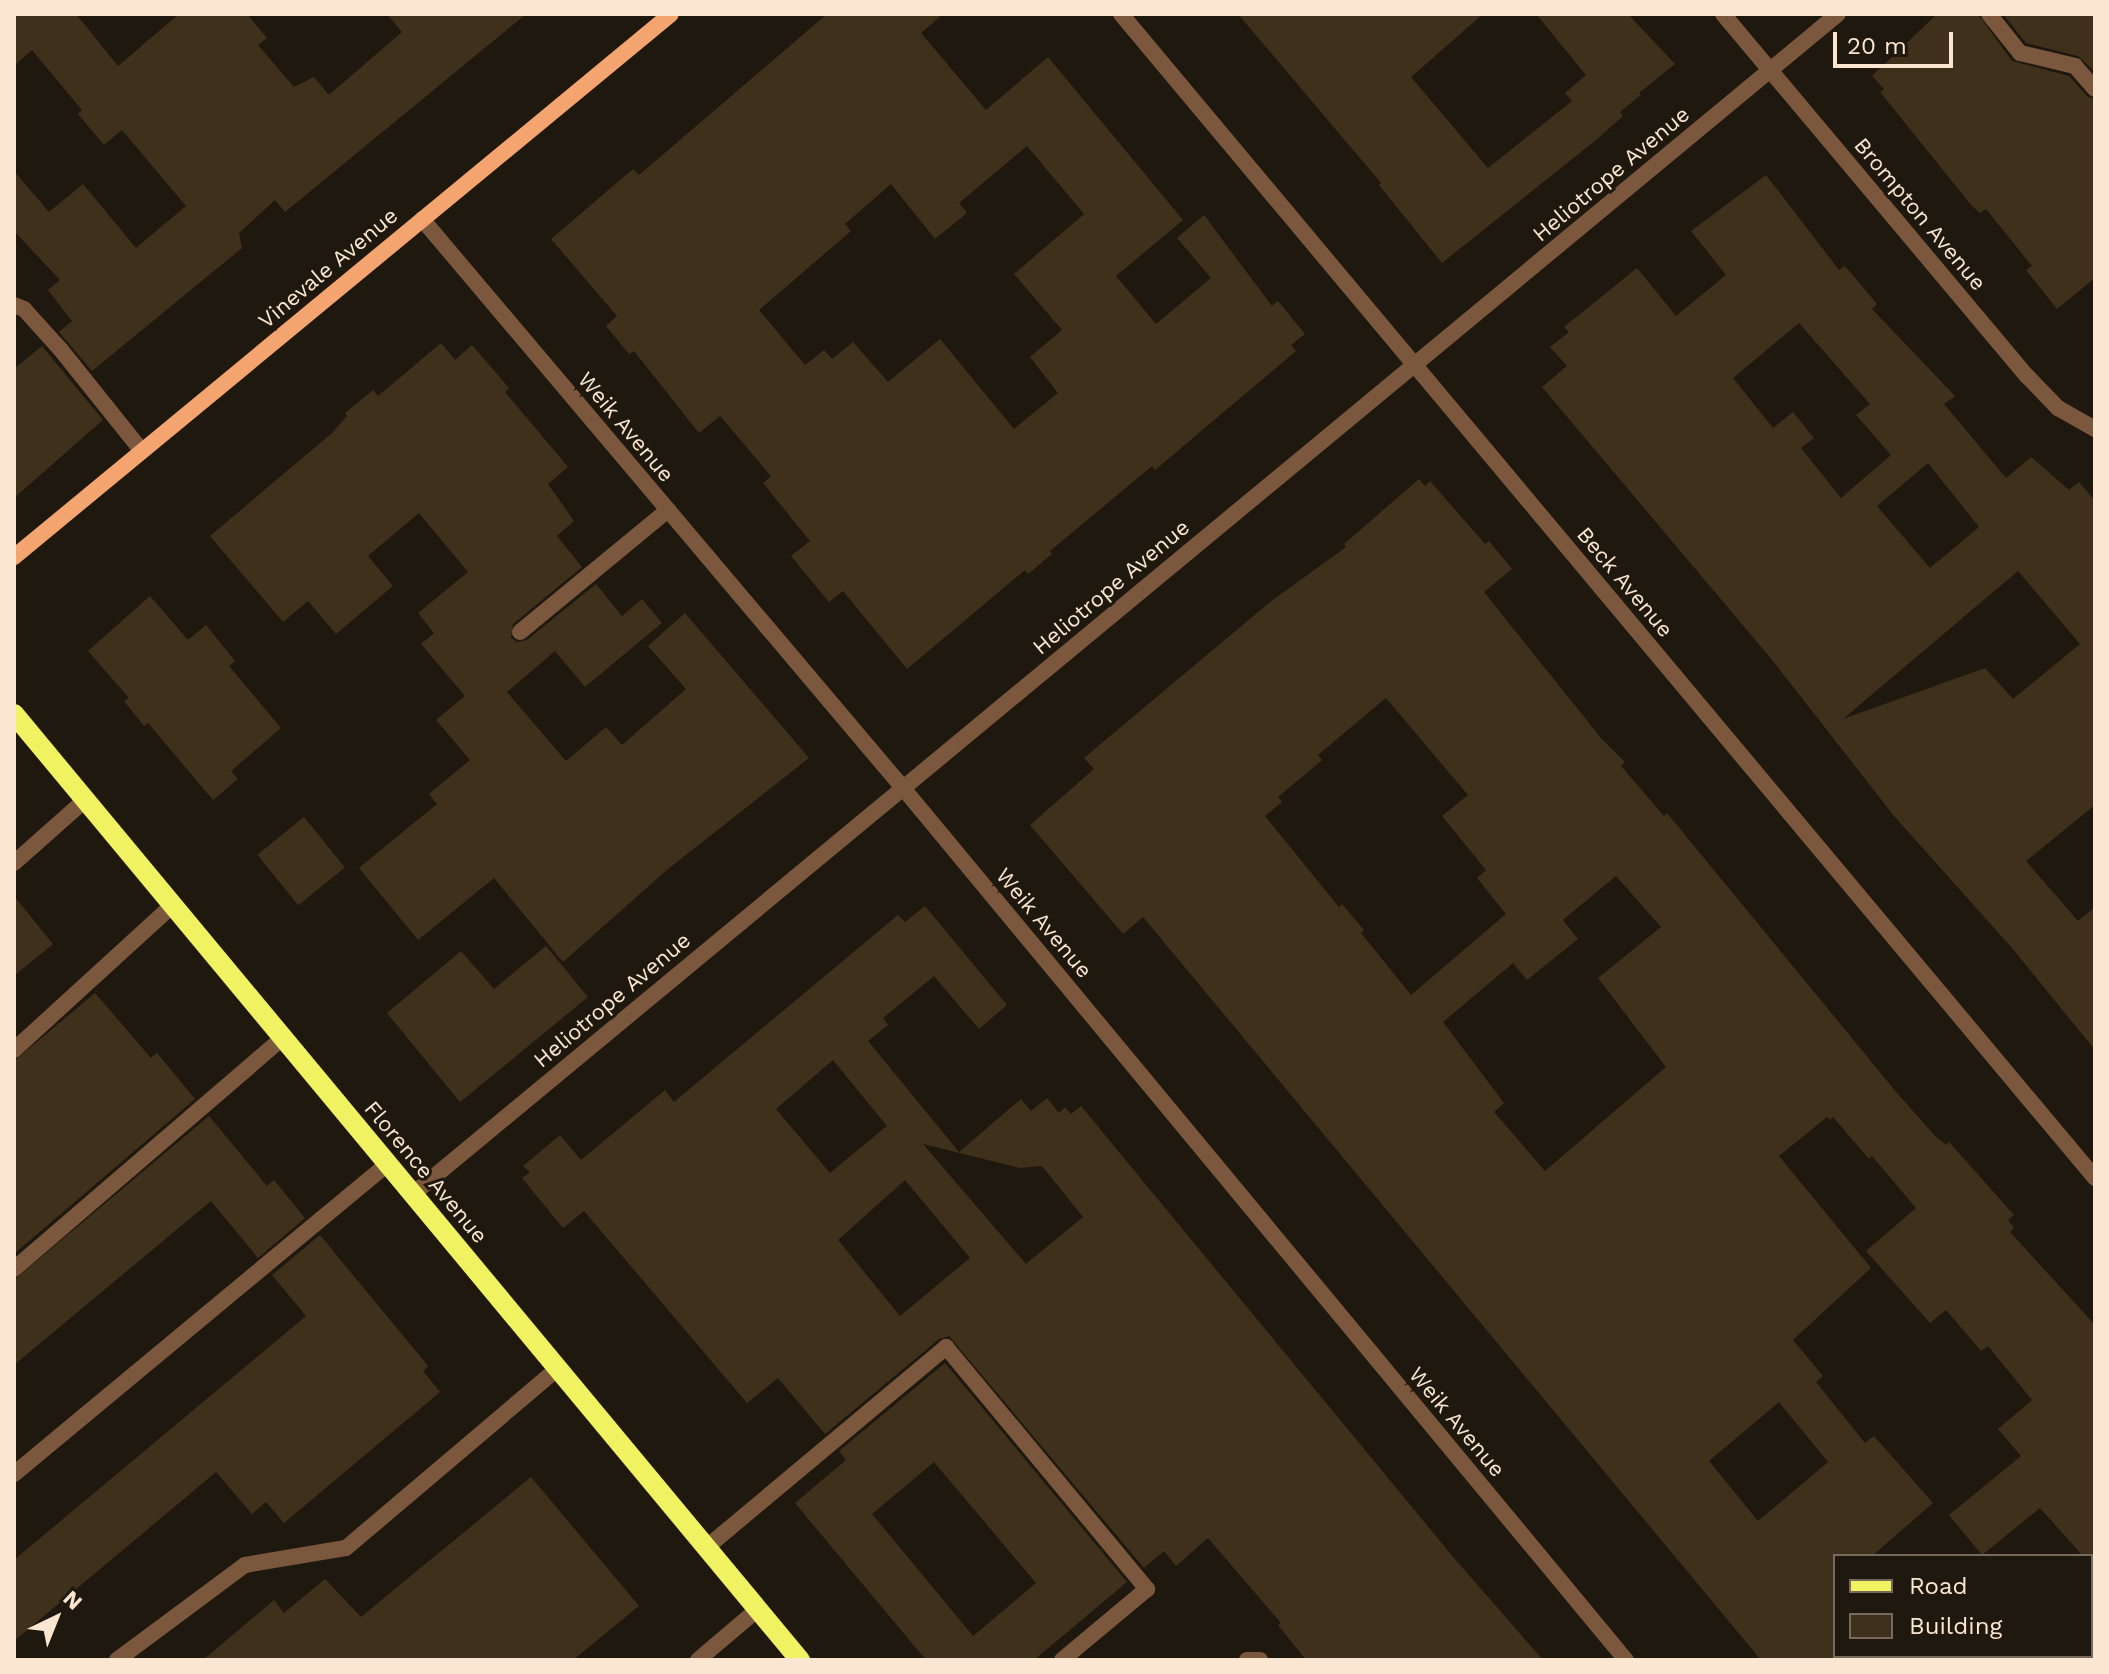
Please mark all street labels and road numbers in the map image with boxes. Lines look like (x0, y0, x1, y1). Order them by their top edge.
street label: Heliotrope Avenue (1527, 101, 1695, 247)
street label: Brompton Avenue (1848, 132, 1992, 296)
street label: Vinevale Avenue (253, 202, 403, 334)
street label: Weik Avenue (572, 366, 680, 488)
street label: Heliotrope Avenue (1027, 514, 1195, 660)
street label: Beck Avenue (1571, 521, 1679, 643)
street label: Weik Avenue (990, 862, 1098, 984)
street label: Heliotrope Avenue (528, 927, 696, 1073)
street label: Florence Avenue (358, 1095, 494, 1249)
street label: Weik Avenue (1403, 1361, 1511, 1483)

